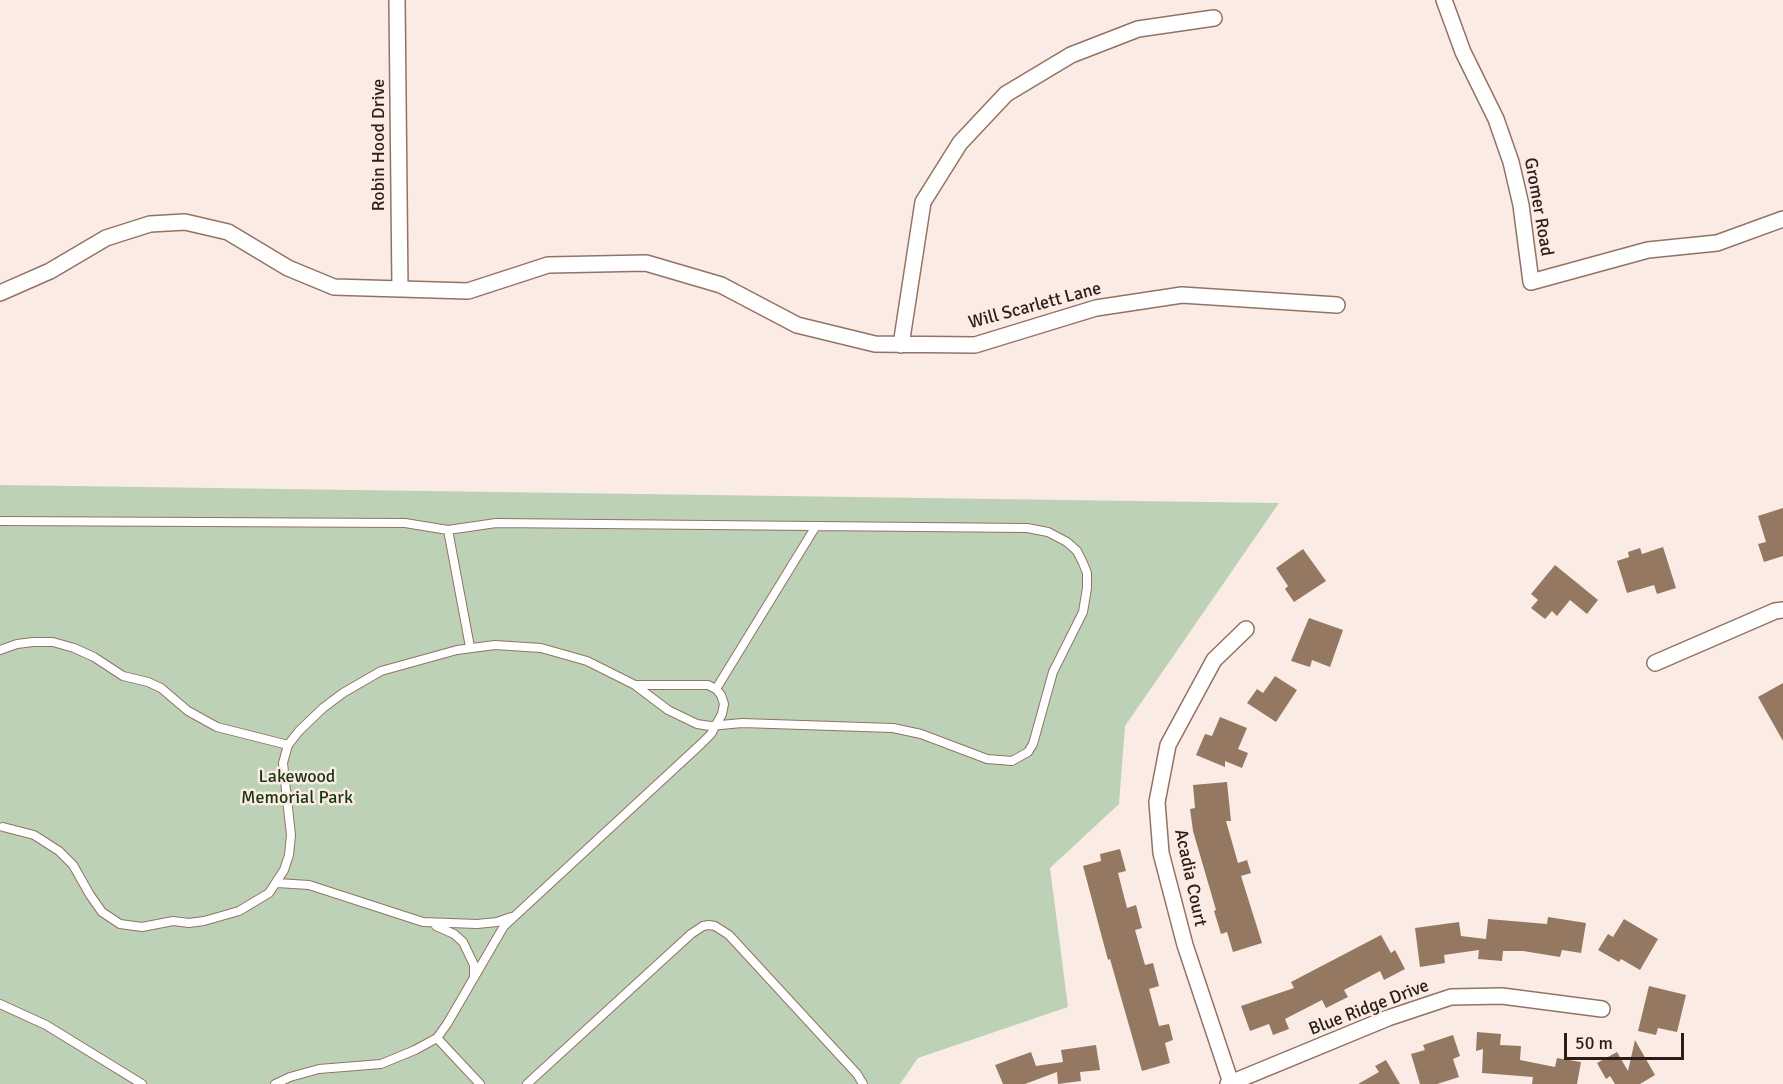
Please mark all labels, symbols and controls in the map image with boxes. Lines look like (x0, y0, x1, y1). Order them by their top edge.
street label: Robin Hood Drive (368, 79, 390, 211)
street label: Gromer Road (1519, 156, 1557, 258)
street label: Will Scarlett Lane (966, 278, 1104, 334)
park label: Lakewood Memorial Park (241, 766, 353, 808)
street label: Acadia Court (1169, 827, 1211, 929)
street label: Blue Ridge Drive (1306, 975, 1432, 1041)
scale bar (1567, 1021, 1687, 1059)
text: 50 m (1575, 1032, 1613, 1054)

